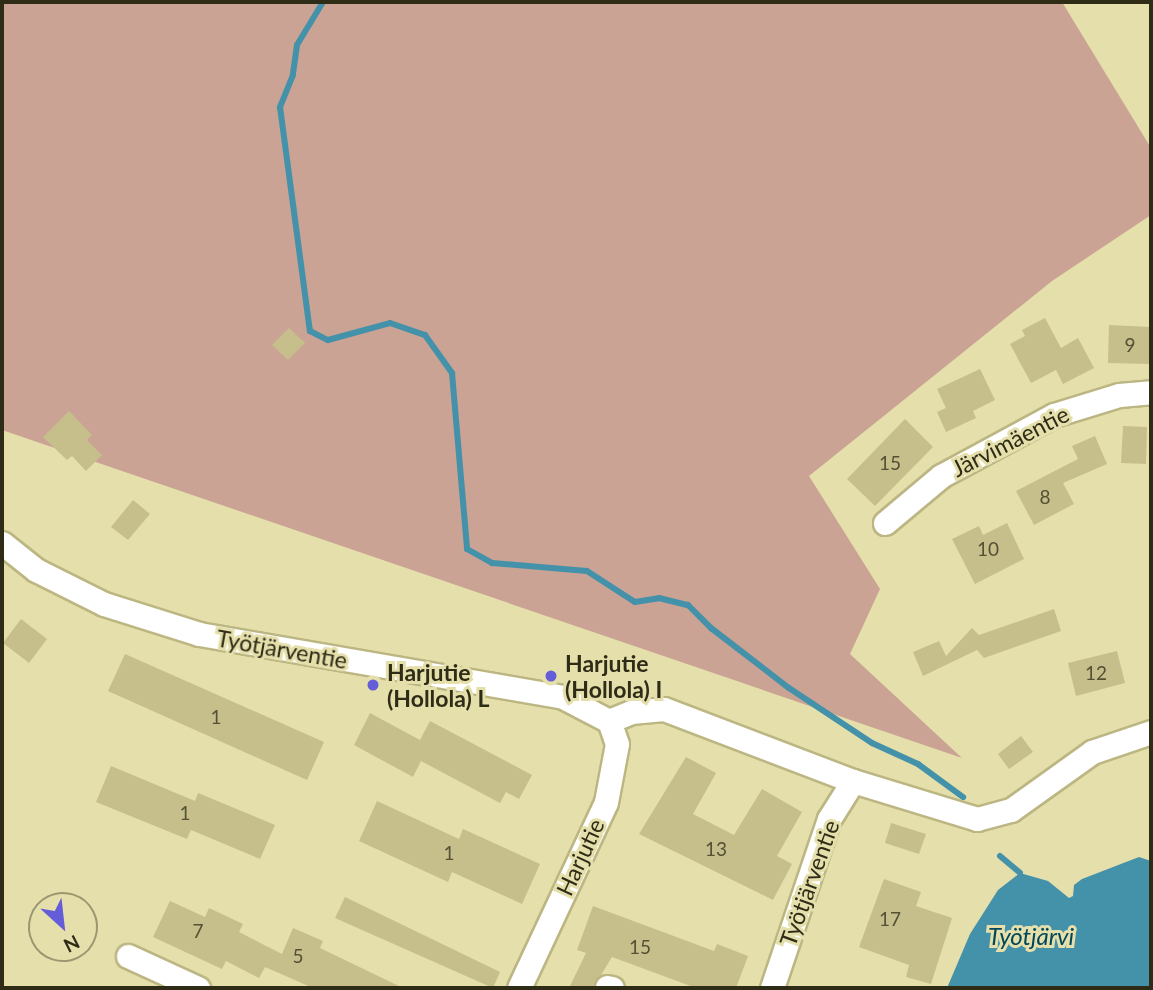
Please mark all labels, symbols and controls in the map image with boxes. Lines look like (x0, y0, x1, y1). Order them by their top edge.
house number: 9 (1124, 334, 1136, 356)
street label: Järvimäentie (947, 400, 1073, 482)
house number: 15 (879, 452, 901, 474)
house number: 8 (1039, 486, 1051, 508)
house number: 10 (977, 538, 999, 560)
street label: Työtjärventie (215, 624, 349, 674)
place label: Harjutie (Hollola) I (565, 649, 662, 703)
place label: Harjutie (Hollola) L (387, 658, 489, 712)
house number: 12 (1085, 662, 1107, 684)
marker: Harjutie (Hollola) I (543, 668, 559, 684)
marker: Harjutie (Hollola) L (365, 677, 381, 693)
house number: 1 (210, 706, 222, 728)
house number: 1 (179, 802, 191, 824)
street label: Harjutie (550, 814, 610, 900)
street label: Työtjärventie (773, 816, 845, 950)
house number: 13 (705, 838, 727, 860)
house number: 1 (443, 842, 455, 864)
north arrow (28, 892, 98, 962)
house number: 17 (879, 908, 901, 930)
house number: 7 (192, 920, 204, 942)
water label: Työtjärvi (988, 922, 1074, 950)
text: N (60, 931, 84, 958)
house number: 15 (629, 936, 651, 958)
house number: 5 (292, 945, 304, 967)

